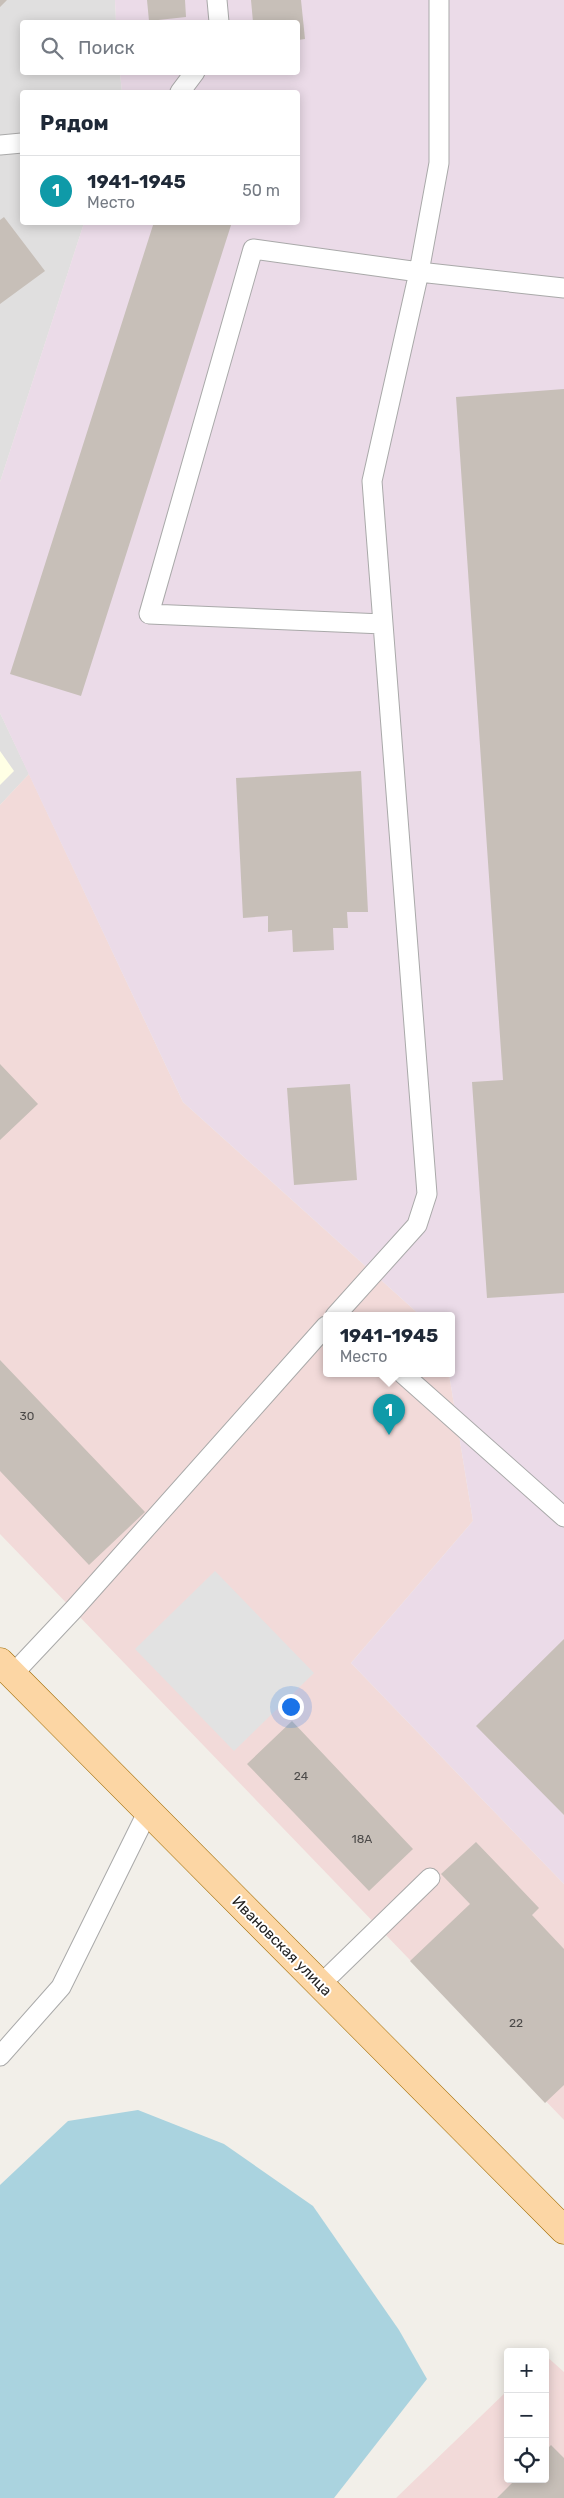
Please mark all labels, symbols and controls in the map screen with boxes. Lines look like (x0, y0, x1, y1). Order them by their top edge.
search box (20, 20, 300, 75)
icon: search (38, 34, 66, 62)
text: Поиск (78, 36, 135, 59)
text: Рядом (40, 110, 109, 135)
text: 1941-1945 (87, 170, 186, 193)
text: 1 (52, 181, 60, 200)
text: 50 m (242, 181, 280, 200)
text: Место (87, 193, 135, 212)
popup (323, 1312, 455, 1377)
text: 1941-1945 (340, 1324, 438, 1347)
text: Место (340, 1347, 388, 1366)
pin: 1 (373, 1394, 405, 1435)
house number: 30 (20, 1409, 34, 1423)
your location (278, 1694, 304, 1720)
house number: 24 (294, 1769, 309, 1783)
house number: 18А (352, 1832, 372, 1846)
street label: Ивановская улица (228, 1892, 336, 2000)
house number: 22 (509, 2016, 523, 2030)
map controls (504, 2348, 549, 2483)
button: + (504, 2348, 549, 2393)
button: − (504, 2393, 549, 2438)
button: locate (504, 2438, 549, 2483)

